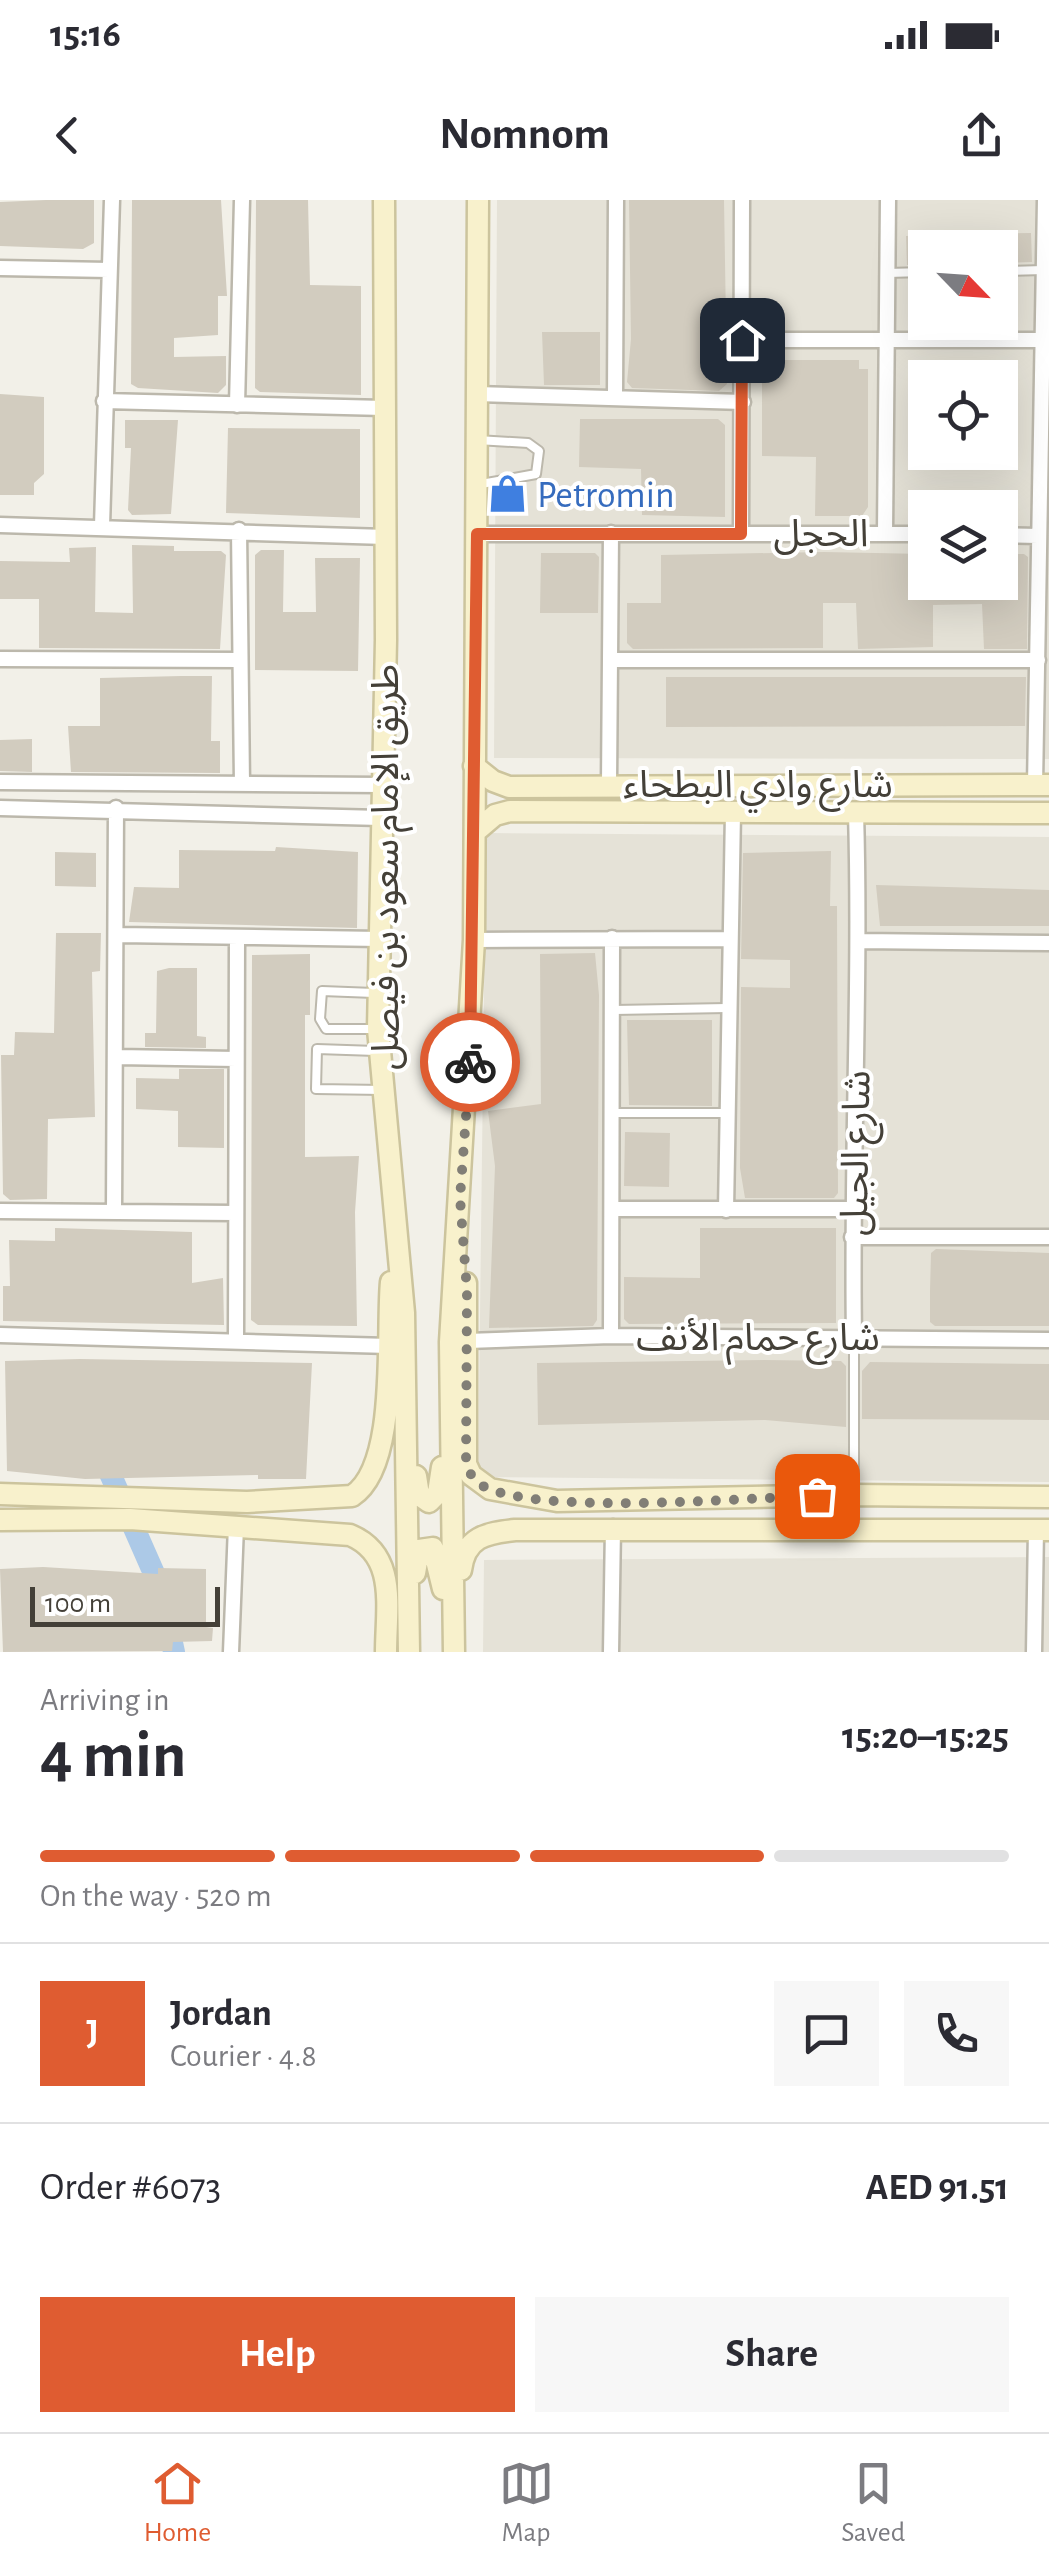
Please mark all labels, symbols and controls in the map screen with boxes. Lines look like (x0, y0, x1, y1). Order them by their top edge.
text: 15:16 (50, 16, 121, 54)
icon: back (40, 108, 95, 163)
icon: share (954, 108, 1009, 163)
text: Nomnom (439, 112, 610, 157)
north arrow (908, 230, 1018, 340)
map controls (908, 230, 1018, 600)
pin (700, 298, 785, 383)
icon: home (715, 313, 770, 368)
button: locate (908, 360, 1018, 470)
shop icon: Petromin (486, 473, 528, 515)
place label: Petromin (537, 477, 675, 515)
button: layers (908, 490, 1018, 600)
street label: الحجل (773, 516, 869, 555)
street label: طريق الإمام سعود بن فيصل (368, 664, 414, 1070)
street label: شارع وادي البطحاء (623, 767, 893, 813)
courier (420, 1012, 520, 1112)
icon: bike (443, 1035, 498, 1090)
street label: شارع الجيل (837, 1070, 884, 1236)
street label: شارع حمام الأنف (636, 1318, 880, 1366)
pin (775, 1454, 860, 1539)
icon: bag (790, 1469, 845, 1524)
scale bar (30, 1582, 220, 1626)
text: 100 m (45, 1590, 111, 1618)
text: Arriving in (40, 1684, 169, 1716)
text: 15:20–15:25 (842, 1718, 1009, 1756)
text: 4 min (40, 1724, 186, 1789)
text: On the way · 520 m (40, 1880, 272, 1912)
button: chat (774, 1981, 879, 2086)
button: phone (904, 1981, 1009, 2086)
text: Jordan (170, 1995, 272, 2033)
text: J (86, 2014, 99, 2052)
text: Courier · 4.8 (170, 2040, 317, 2072)
text: Order #6073 (40, 2169, 221, 2207)
text: AED 91.51 (865, 2169, 1009, 2207)
button: Help (40, 2297, 515, 2412)
button: Share (535, 2297, 1009, 2412)
tab: Home (144, 2456, 211, 2550)
tab: Map (499, 2456, 554, 2550)
tab: Saved (841, 2456, 905, 2550)

